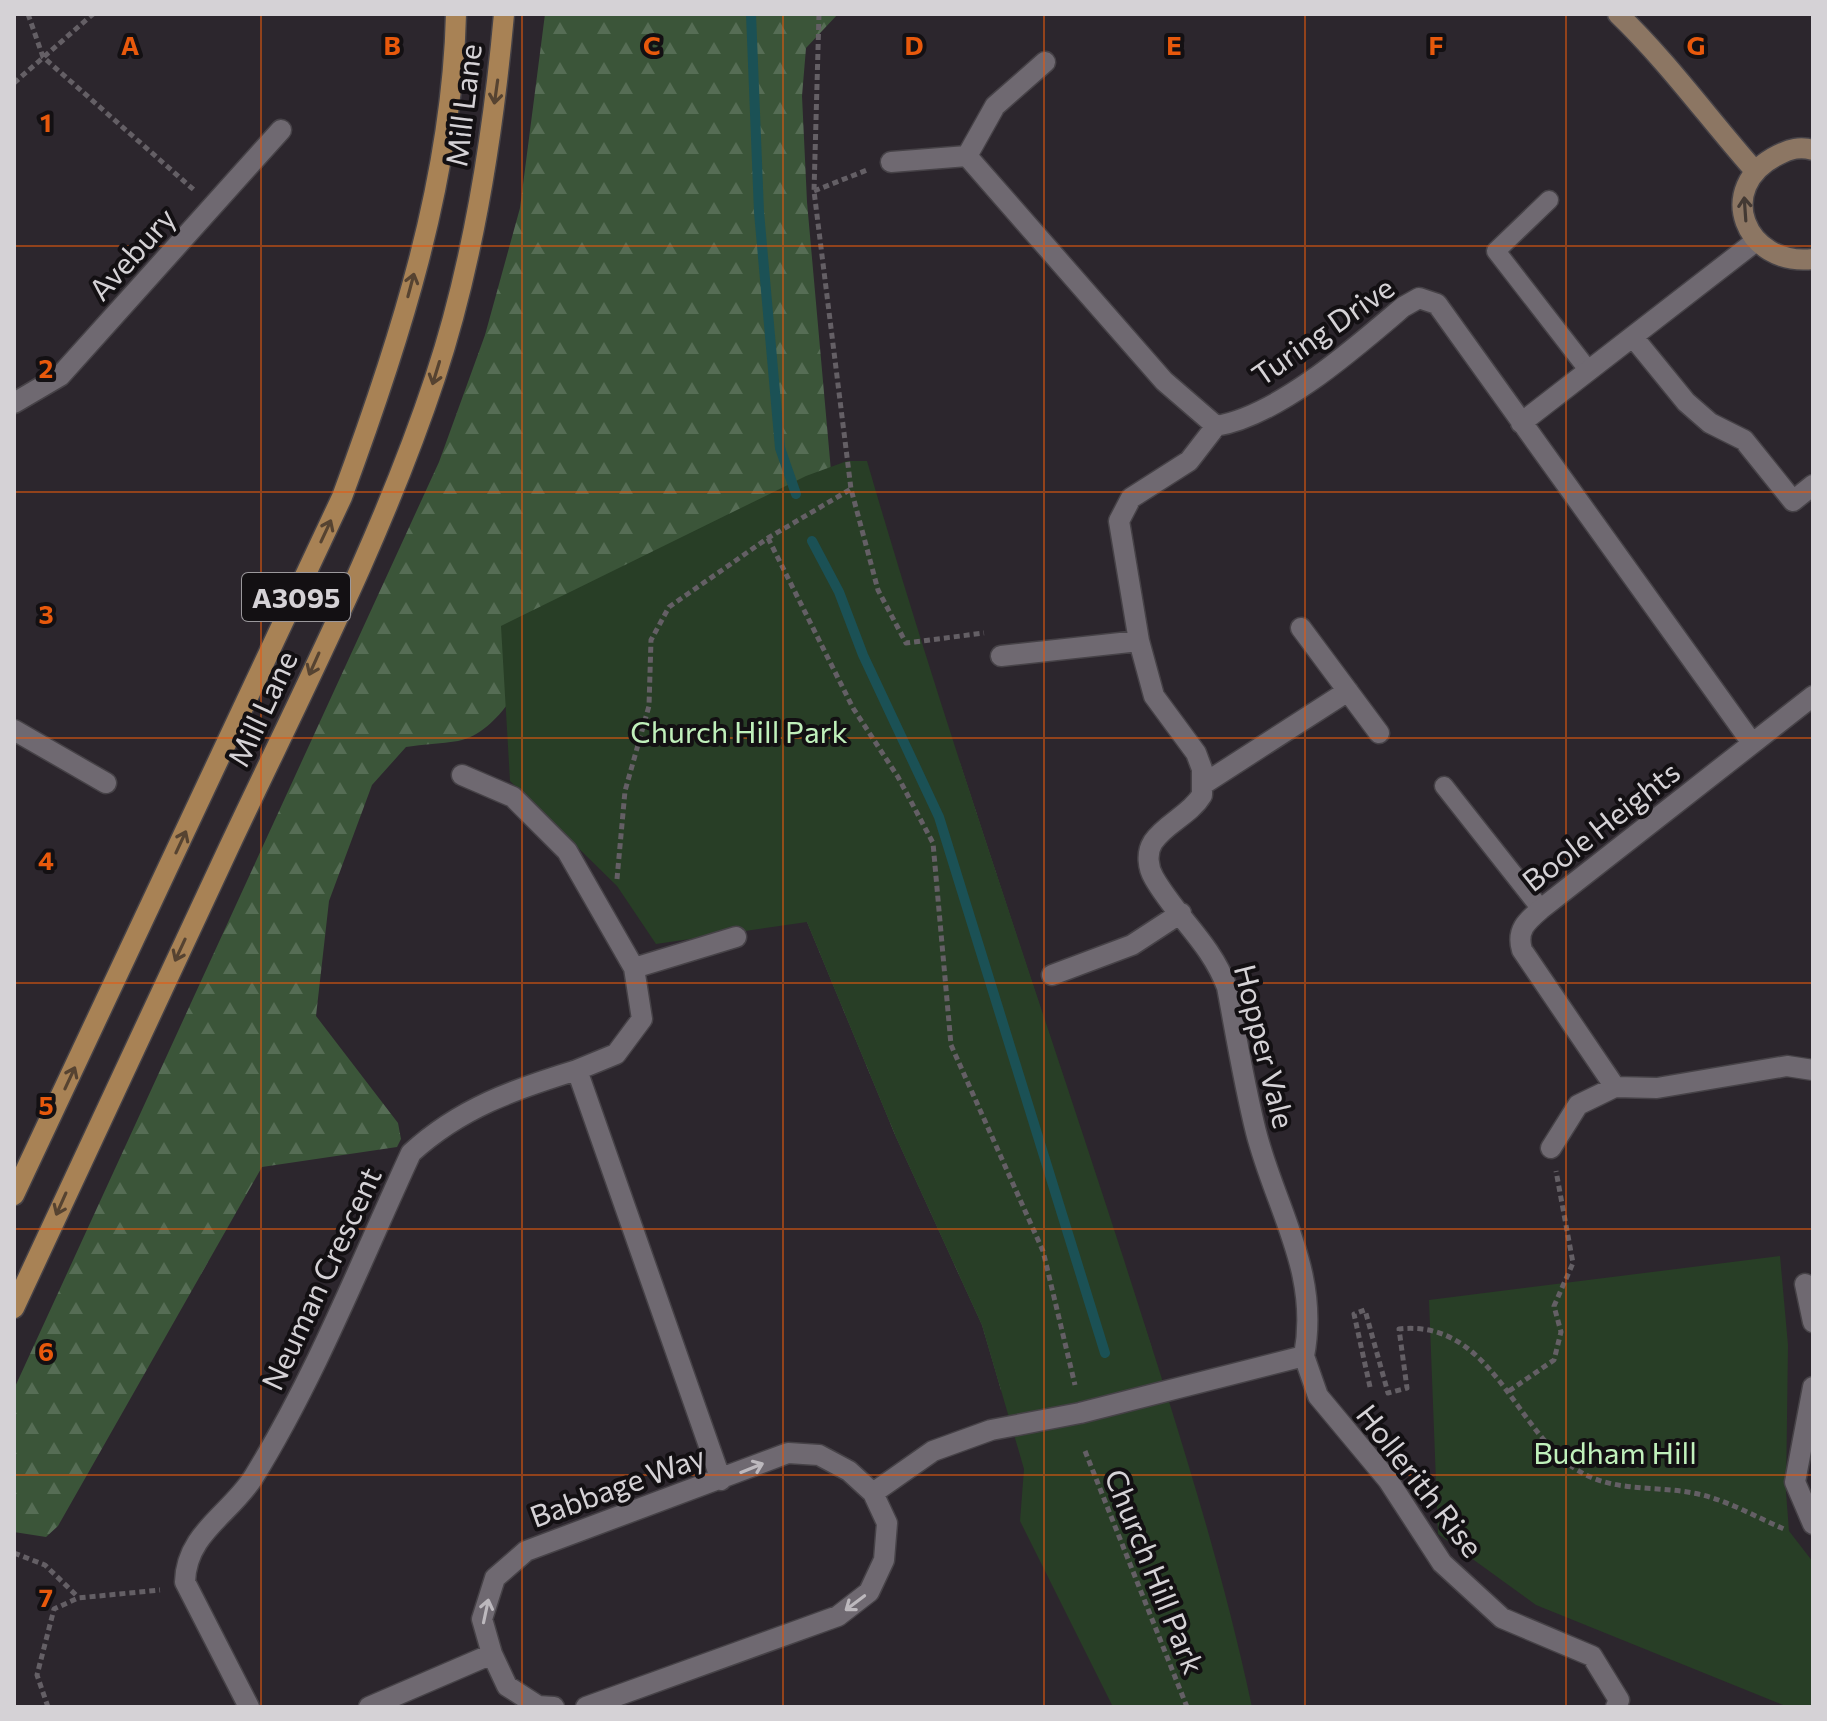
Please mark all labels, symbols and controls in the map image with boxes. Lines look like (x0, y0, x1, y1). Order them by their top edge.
text: A (121, 29, 140, 60)
text: B (383, 29, 401, 60)
text: C (643, 29, 661, 60)
text: D (904, 29, 924, 60)
text: E (1166, 29, 1182, 60)
text: F (1428, 29, 1444, 60)
text: G (1687, 29, 1705, 60)
street label: Mill Lane (436, 42, 488, 168)
one-way arrow (488, 78, 503, 104)
text: 1 (40, 106, 52, 137)
one-way arrow (1737, 196, 1752, 223)
street label: Avebury (80, 199, 182, 307)
street label: Turing Drive (1244, 268, 1400, 392)
one-way arrow (404, 273, 419, 299)
text: 2 (39, 352, 53, 383)
one-way arrow (428, 360, 442, 385)
one-way arrow (319, 519, 334, 543)
road number: A3095 (242, 573, 350, 621)
text: 3 (38, 598, 54, 629)
street label: Mill Lane (218, 644, 304, 772)
one-way arrow (306, 652, 321, 676)
park label: Church Hill Park (630, 712, 848, 749)
street label: Boole Heights (1514, 752, 1686, 898)
one-way arrow (174, 831, 189, 855)
text: 4 (38, 844, 54, 875)
one-way arrow (172, 938, 187, 962)
street label: Hopper Vale (1228, 960, 1304, 1132)
one-way arrow (63, 1066, 78, 1090)
text: 5 (38, 1089, 54, 1120)
street label: Neuman Crescent (252, 1161, 388, 1395)
one-way arrow (53, 1192, 68, 1216)
text: 6 (38, 1335, 54, 1366)
street label: Hollerith Rise (1350, 1396, 1492, 1564)
park label: Budham Hill (1533, 1433, 1697, 1470)
street label: Babbage Way (524, 1436, 710, 1534)
one-way arrow (739, 1460, 764, 1474)
street label: Church Hill Park (1098, 1463, 1214, 1679)
text: 7 (39, 1581, 53, 1612)
one-way arrow (845, 1594, 866, 1611)
one-way arrow (479, 1598, 494, 1624)

